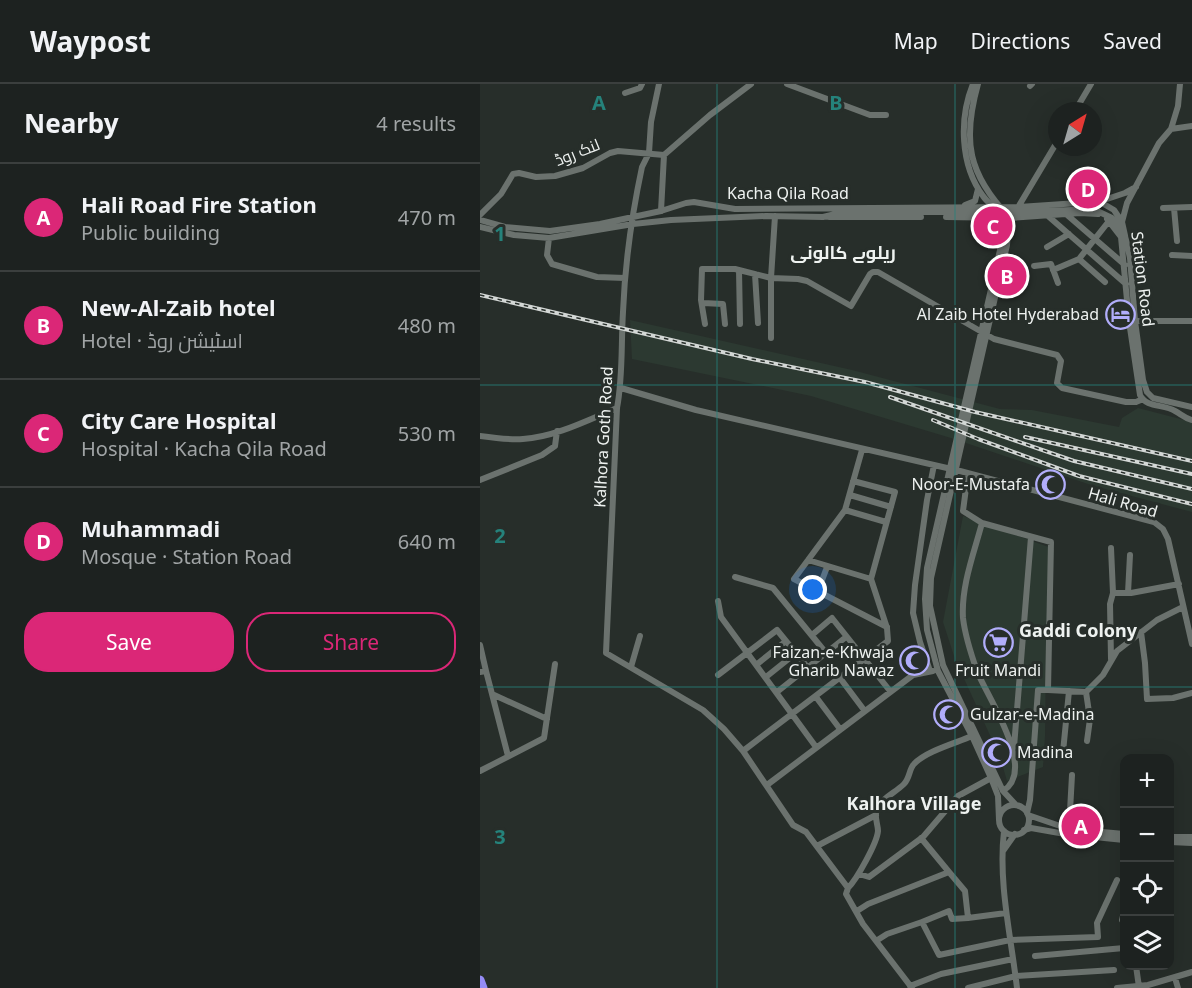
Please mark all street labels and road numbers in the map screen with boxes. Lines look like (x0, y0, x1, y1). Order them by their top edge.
street label: لنک روڈ (551, 133, 603, 171)
street label: Kacha Qila Road (727, 182, 849, 204)
street label: Station Road (1126, 230, 1160, 328)
street label: Kalhora Goth Road (588, 366, 618, 508)
street label: Hali Road (1086, 482, 1160, 522)

